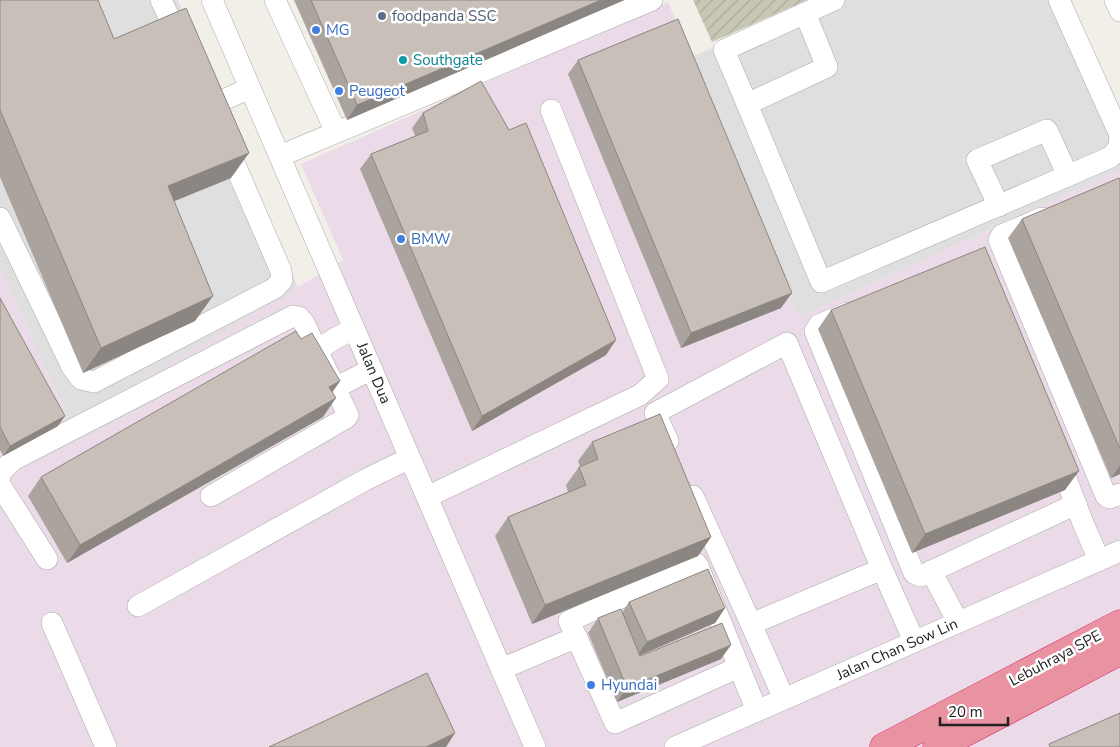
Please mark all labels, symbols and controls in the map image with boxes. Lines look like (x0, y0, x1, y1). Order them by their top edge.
place label: foodpanda SSC (392, 6, 497, 26)
marker: foodpanda SSC (376, 10, 388, 22)
place label: MG (326, 20, 350, 40)
marker: MG (310, 24, 322, 36)
place label: Southgate (413, 50, 483, 70)
marker: Southgate (397, 54, 409, 66)
place label: Peugeot (349, 81, 406, 101)
marker: Peugeot (333, 85, 345, 97)
place label: BMW (411, 229, 451, 249)
marker: BMW (395, 233, 407, 245)
street label: Jalan Dua (352, 338, 396, 407)
street label: Jalan Chan Sow Lin (832, 613, 961, 685)
street label: Lebuhraya SPE (1005, 625, 1105, 691)
place label: Hyundai (601, 675, 657, 695)
marker: Hyundai (585, 679, 597, 691)
scale bar (940, 694, 1008, 726)
text: 20 m (948, 702, 983, 722)

